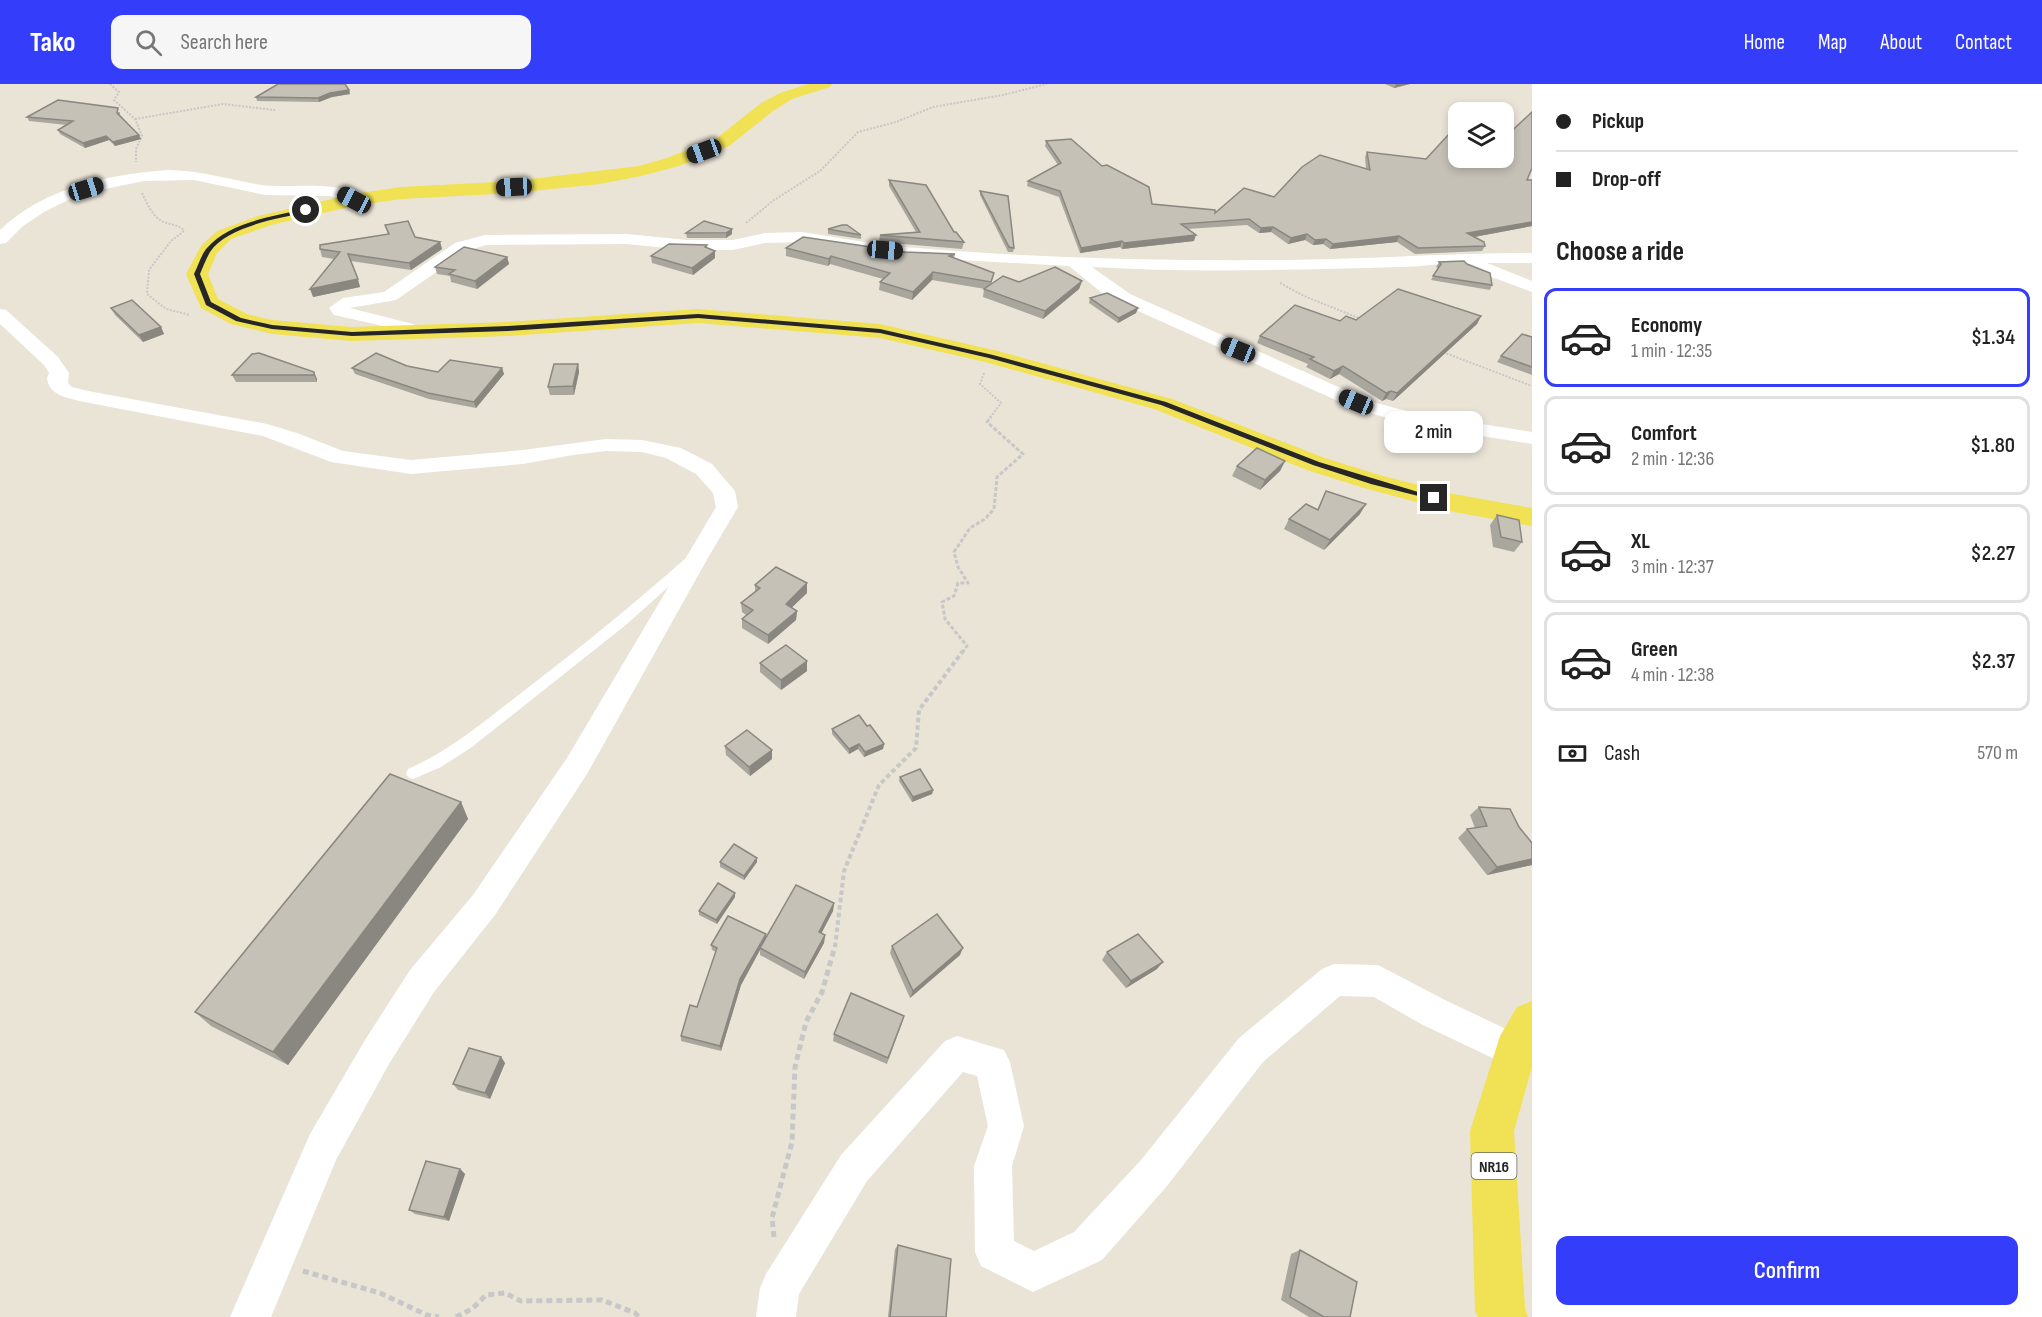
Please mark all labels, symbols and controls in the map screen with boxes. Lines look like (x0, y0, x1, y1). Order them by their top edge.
search box (111, 15, 531, 69)
text: Tako (30, 26, 75, 59)
icon: search (132, 26, 165, 59)
text: Search here (180, 29, 268, 56)
text: Home (1744, 30, 1785, 55)
text: Map (1818, 30, 1847, 55)
text: About (1880, 30, 1922, 55)
text: Contact (1955, 30, 2012, 55)
map controls (1448, 102, 1514, 168)
button: layers (1448, 102, 1514, 168)
text: Pickup (1592, 108, 1644, 135)
car (684, 136, 724, 166)
text: Drop-off (1592, 166, 1661, 193)
car (66, 175, 106, 203)
car (496, 177, 532, 197)
car (334, 184, 374, 216)
route start (292, 196, 319, 223)
text: Choose a ride (1556, 236, 1684, 268)
car (866, 239, 904, 261)
icon: car (1559, 311, 1613, 365)
text: Economy (1631, 312, 1702, 339)
text: $1.34 (1971, 324, 2015, 351)
car (1218, 335, 1258, 365)
text: 1 min · 12:35 (1631, 339, 1712, 363)
car (1336, 387, 1376, 417)
callout: 2 min (1384, 411, 1484, 453)
icon: car (1559, 419, 1613, 473)
text: 2 min (1415, 420, 1452, 444)
text: Comfort (1631, 420, 1697, 447)
text: $1.80 (1970, 432, 2015, 459)
text: 2 min · 12:36 (1631, 447, 1714, 471)
route end (1420, 484, 1447, 511)
icon: car (1559, 527, 1613, 581)
text: XL (1631, 528, 1650, 555)
text: $2.27 (1971, 540, 2015, 567)
text: 3 min · 12:37 (1631, 555, 1714, 579)
icon: car (1559, 635, 1613, 689)
text: Green (1631, 636, 1678, 663)
text: $2.37 (1971, 648, 2015, 675)
text: 4 min · 12:38 (1631, 663, 1714, 687)
icon: cash (1556, 737, 1589, 770)
text: Cash (1604, 740, 1640, 767)
text: 570 m (1977, 741, 2018, 765)
road number: NR16 (1472, 1153, 1516, 1179)
button: Confirm (1556, 1236, 2018, 1305)

